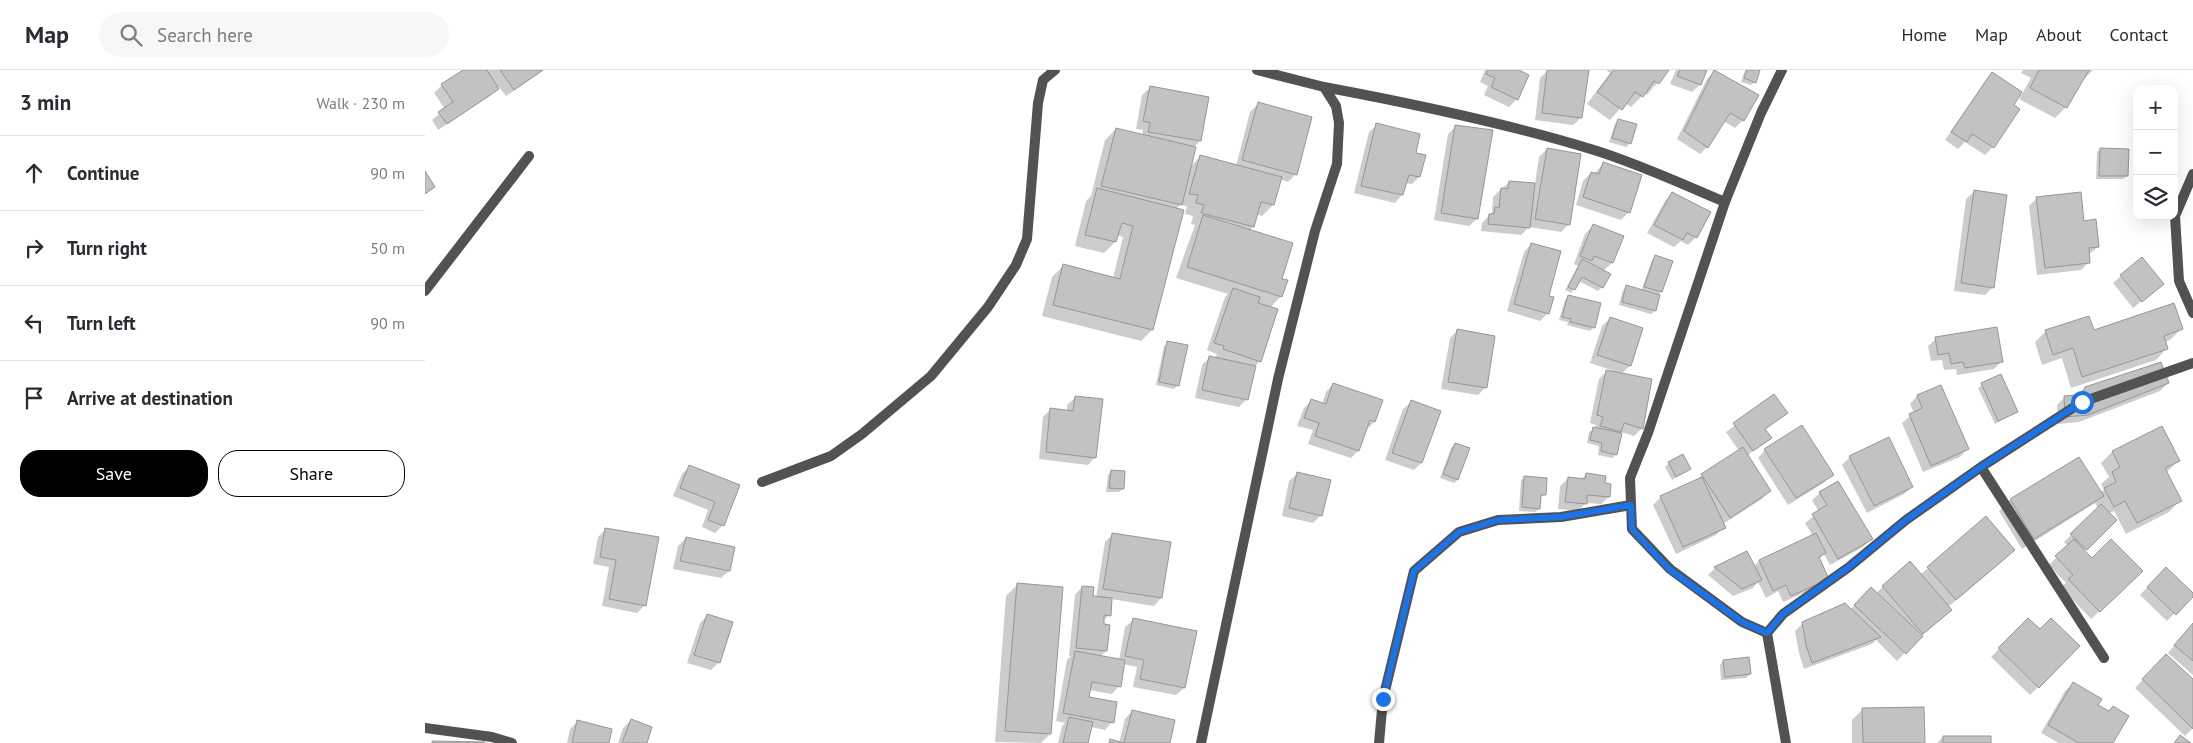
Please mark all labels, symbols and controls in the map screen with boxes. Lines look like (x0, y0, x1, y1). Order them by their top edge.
search box (99, 12, 449, 57)
text: Map (25, 19, 69, 50)
icon: search (117, 21, 145, 49)
text: Search here (157, 23, 253, 47)
text: Home (1901, 23, 1947, 46)
text: Map (1975, 23, 2008, 46)
text: About (2036, 23, 2082, 46)
text: Contact (2110, 23, 2168, 46)
map controls (2133, 85, 2178, 220)
button: + (2133, 85, 2178, 130)
text: 3 min (20, 89, 71, 116)
text: Walk · 230 m (316, 93, 405, 113)
button: − (2133, 130, 2178, 175)
icon: ahead (20, 159, 48, 187)
text: Continue (67, 161, 139, 185)
text: 90 m (370, 163, 405, 183)
button: layers (2133, 175, 2178, 220)
icon: right (20, 234, 48, 262)
text: Turn right (67, 236, 147, 260)
text: 50 m (370, 238, 405, 258)
icon: left (20, 309, 48, 337)
text: Turn left (67, 311, 136, 335)
text: 90 m (370, 313, 405, 333)
icon: arrive (20, 384, 48, 412)
text: Arrive at destination (67, 386, 233, 410)
route start (2071, 391, 2094, 414)
button: Save (20, 450, 208, 497)
button: Share (218, 450, 405, 497)
route end (1372, 688, 1395, 711)

